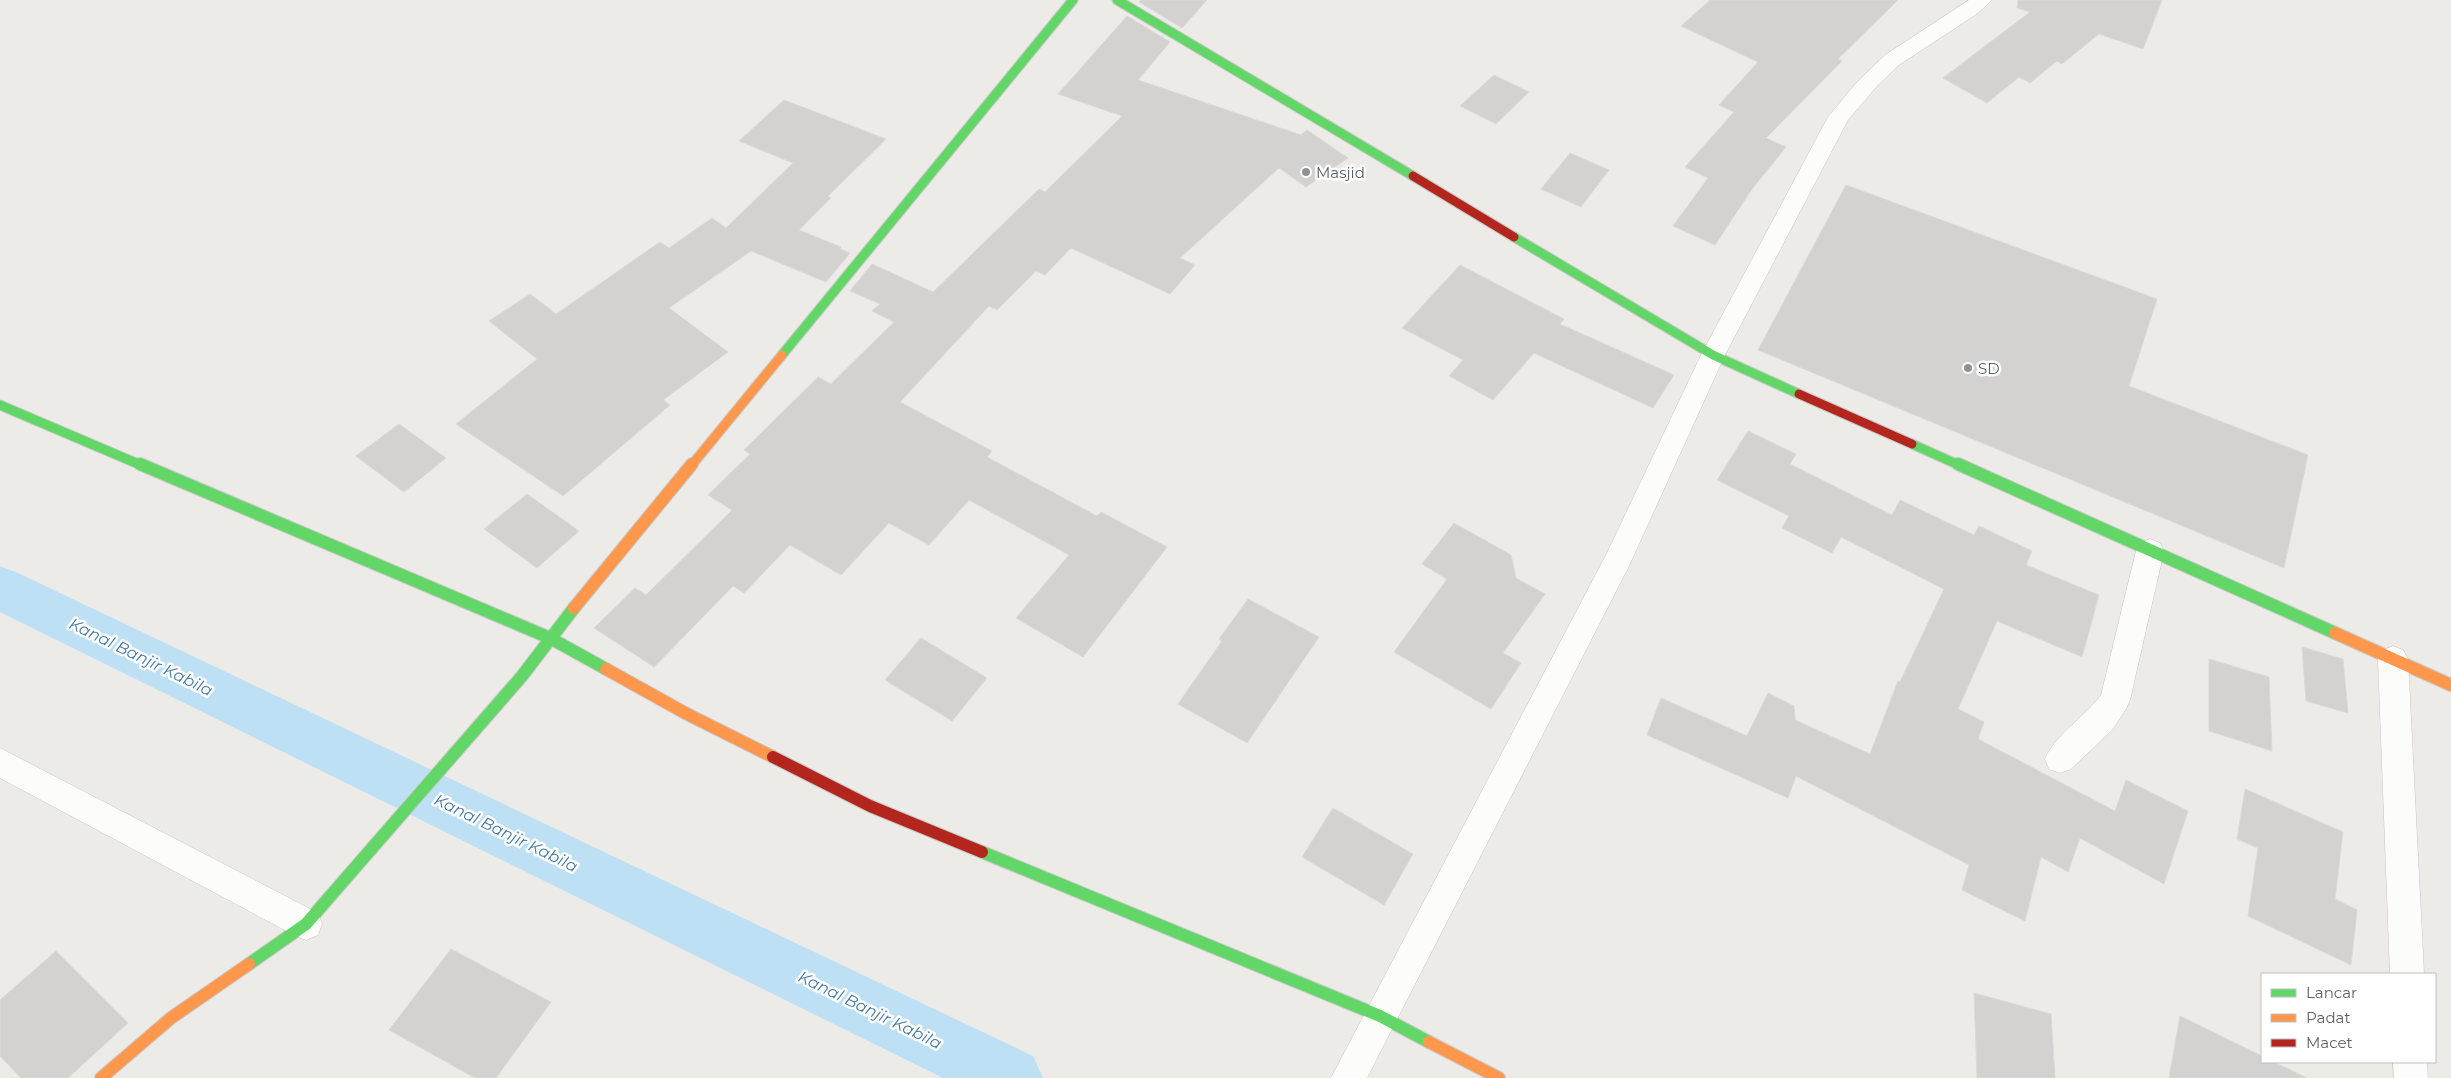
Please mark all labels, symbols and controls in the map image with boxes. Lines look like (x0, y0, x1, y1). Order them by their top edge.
place label: Masjid (1316, 163, 1365, 182)
marker: Masjid (1300, 166, 1312, 178)
place label: SD (1978, 359, 2000, 378)
marker: SD (1962, 362, 1974, 374)
water label: Kanal Banjir Kabila (66, 614, 216, 700)
water label: Kanal Banjir Kabila (431, 790, 581, 876)
water label: Kanal Banjir Kabila (795, 967, 945, 1053)
legend (2261, 973, 2436, 1063)
text: Lancar (2306, 983, 2357, 1002)
text: Padat (2306, 1008, 2351, 1027)
text: Macet (2306, 1033, 2353, 1052)

